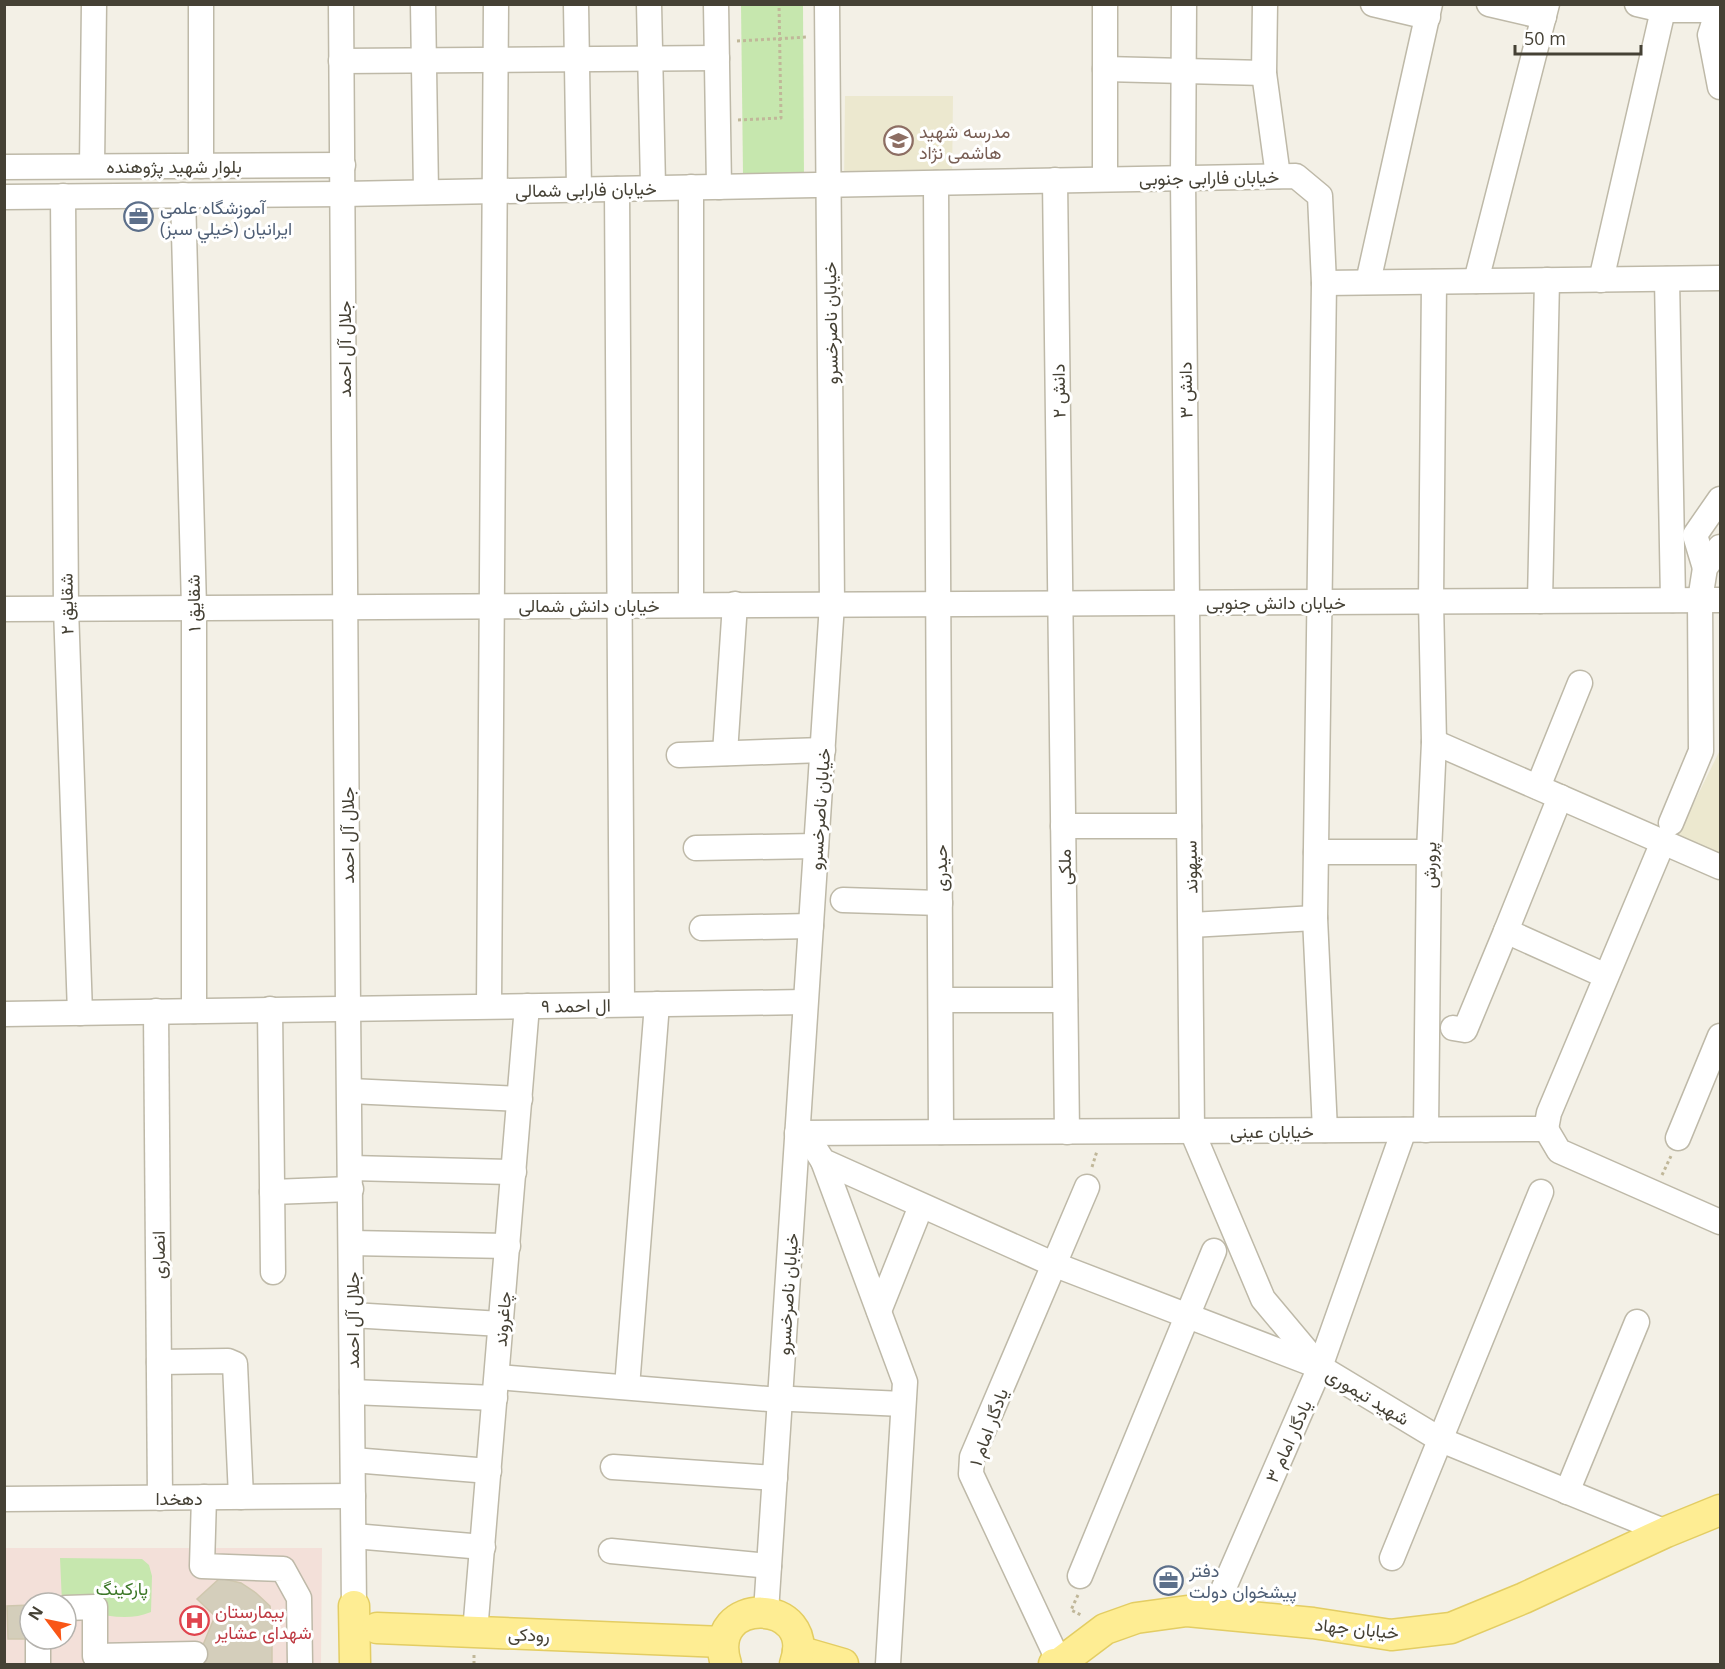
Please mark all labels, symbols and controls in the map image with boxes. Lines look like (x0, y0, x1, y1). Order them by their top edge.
scale bar (1515, 18, 1641, 56)
text: 50 m (1524, 26, 1566, 50)
place label: مدرسه شهید ه‍اشمی نژاد (919, 119, 1010, 164)
school or university icon: مدرسه شهید ه‍اشمی نژاد (882, 125, 914, 157)
street label: بلوار شهید پژوهنده (106, 154, 242, 179)
street label: خیابان فارابی جنوبی (1139, 164, 1279, 190)
street label: خیابان فارابی شمالی (515, 176, 657, 202)
place label: آموزشگاه علمی ایرانیان (خيلي سبز) (160, 195, 292, 244)
office icon: آموزشگاه علمی ایرانیان (خيلي سبز) (123, 201, 155, 233)
street label: خیابان ناصرخسرو (817, 262, 843, 384)
street label: جلال آل احمد (332, 301, 356, 397)
street label: دانش ۳ (1173, 361, 1197, 419)
street label: دانش ۲ (1046, 364, 1070, 418)
street label: شقایق ۲ (53, 573, 79, 635)
street label: شقایق ۱ (181, 574, 205, 632)
street label: خیابان دانش جنوبی (1206, 590, 1346, 614)
street label: خیابان دانش شمالی (518, 593, 660, 617)
street label: خیابان ناصرخسرو (803, 747, 835, 871)
street label: جلال آل احمد (335, 787, 359, 883)
street label: سپهوند (1178, 840, 1203, 894)
street label: پرورش (1417, 841, 1442, 889)
street label: حیدری (928, 844, 952, 892)
street label: ملکی (1052, 849, 1076, 885)
street label: ال احمد ۹ (541, 992, 611, 1018)
street label: خیابان عینی (1230, 1119, 1314, 1143)
street label: انصاری (146, 1231, 170, 1279)
street label: خیابان ناصرخسرو (771, 1232, 803, 1356)
street label: جلال آل احمد (340, 1272, 364, 1368)
street label: چاغروند (488, 1290, 517, 1348)
street label: شهید تیموری (1322, 1362, 1414, 1430)
street label: یادگار امام ۱ (963, 1385, 1014, 1470)
street label: یادگار امام ۳ (1259, 1396, 1318, 1486)
street label: دهخدا (155, 1486, 203, 1510)
place label: دفتر پیشخوان دولت (1188, 1558, 1297, 1604)
office icon: دفتر پیشخوان دولت (1152, 1564, 1184, 1596)
park label: پارکینگ (96, 1576, 148, 1601)
north arrow (18, 1591, 78, 1651)
place label: بیمارستان شهدای عشایر (214, 1599, 312, 1644)
text: N (23, 1602, 48, 1624)
hospital icon: بیمارستان شهدای عشایر (178, 1605, 210, 1637)
street label: خیابان جهاد (1314, 1612, 1400, 1644)
street label: رودکی (508, 1621, 550, 1647)

